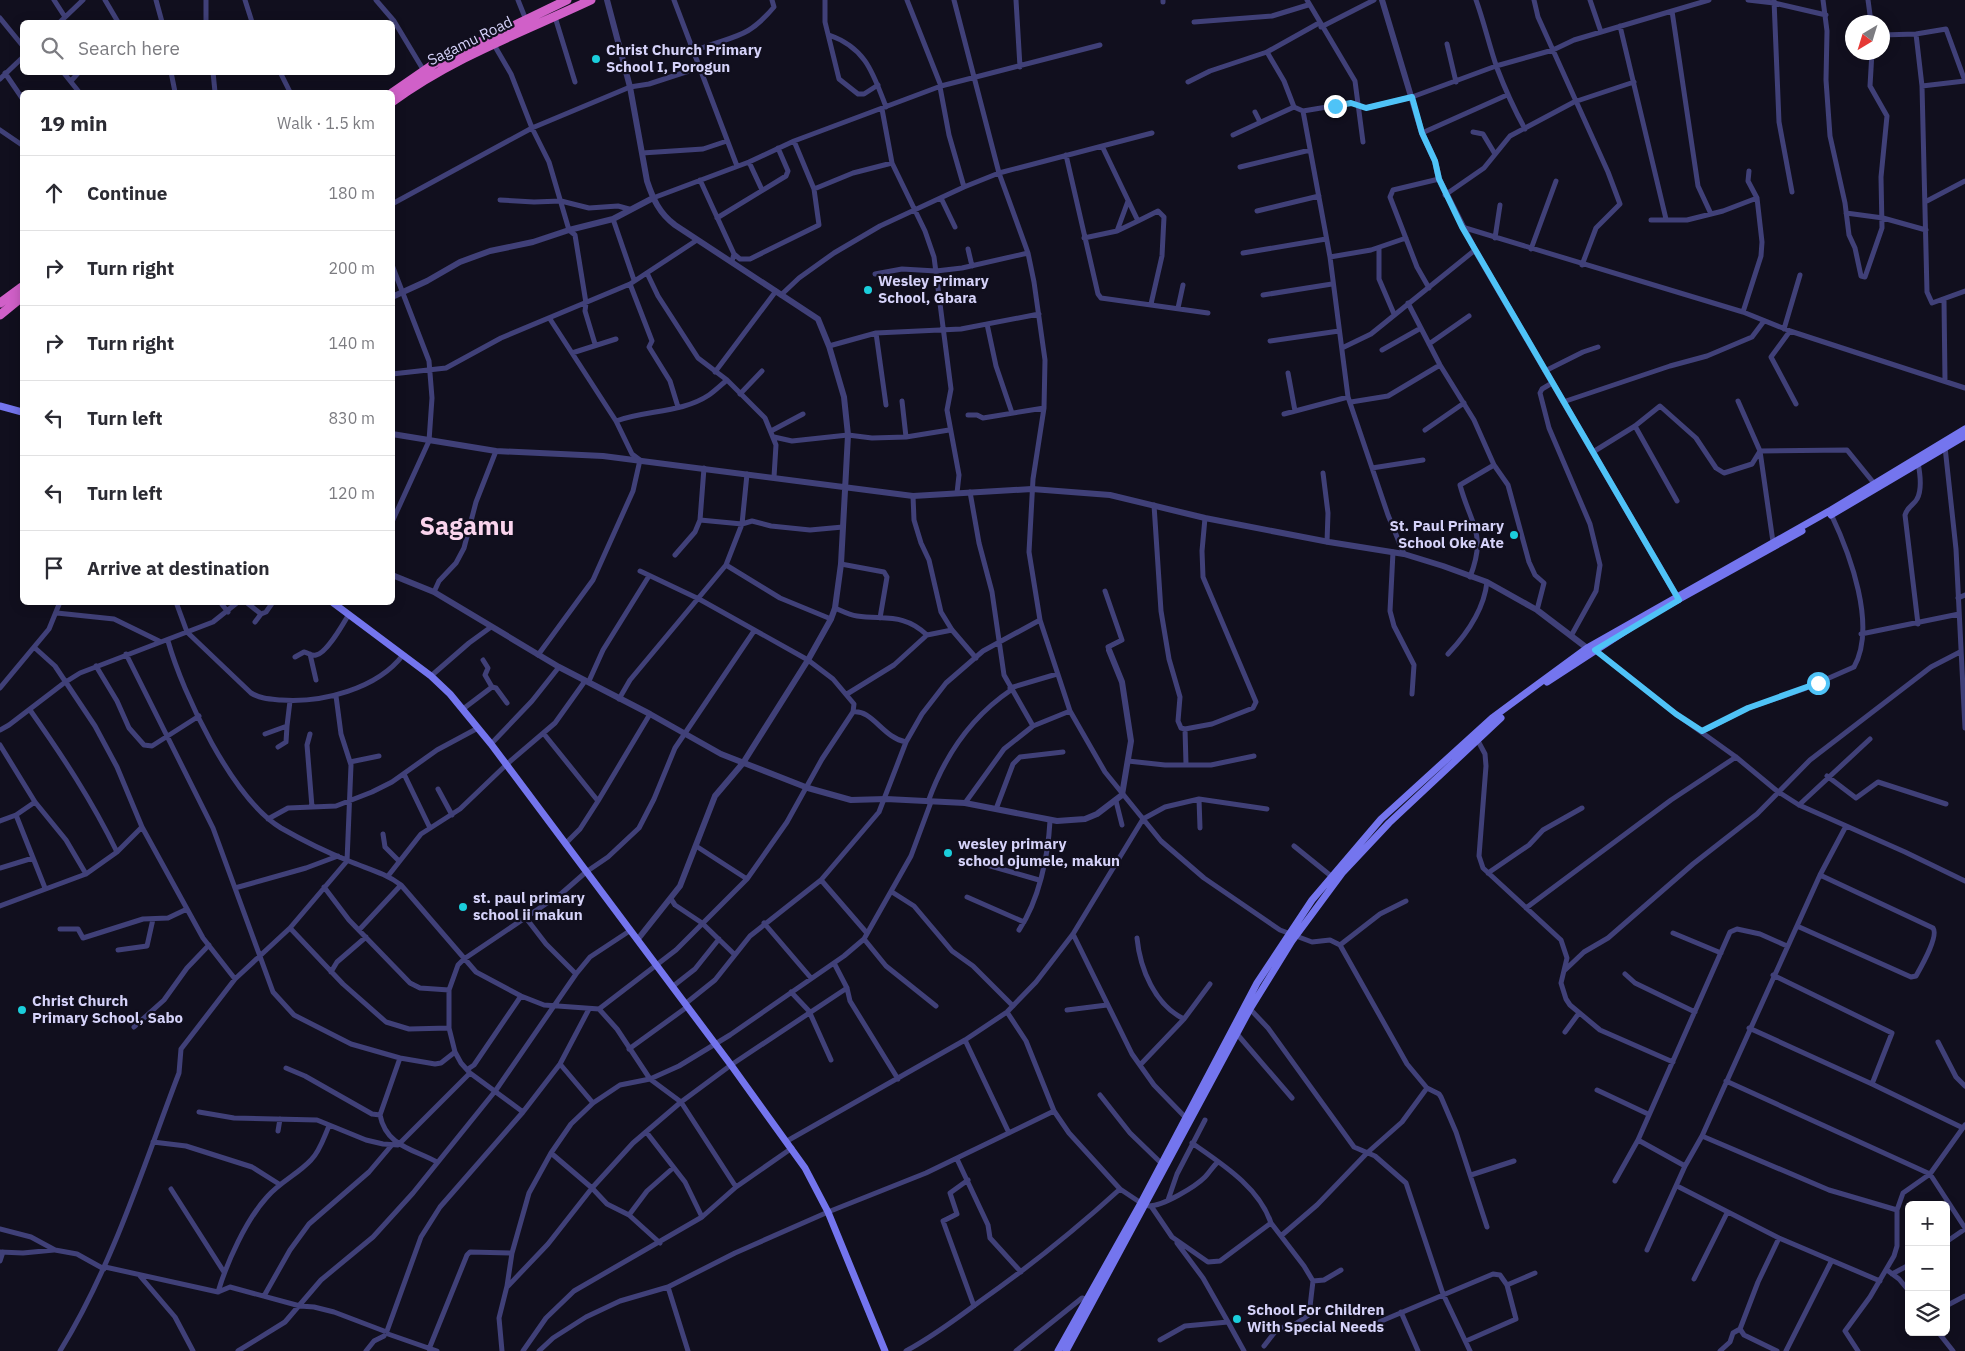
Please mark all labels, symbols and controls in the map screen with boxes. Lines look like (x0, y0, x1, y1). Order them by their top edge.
street label: Sagamu Road (424, 12, 515, 69)
north arrow (1845, 15, 1890, 60)
search box (20, 20, 395, 75)
icon: search (38, 34, 66, 62)
text: Search here (78, 36, 180, 60)
place label: Christ Church Primary School I, Porogun (606, 40, 762, 76)
marker: Christ Church Primary School I, Porogun (590, 53, 602, 65)
route end (1324, 95, 1347, 118)
text: 19 min (40, 109, 107, 137)
text: Walk · 1.5 km (277, 113, 375, 133)
icon: ahead (40, 179, 68, 207)
text: Continue (87, 181, 167, 205)
text: 180 m (328, 183, 375, 203)
icon: right (40, 254, 68, 282)
text: Turn right (87, 256, 174, 280)
text: 200 m (328, 258, 375, 278)
place label: Wesley Primary School, Gbara (878, 271, 989, 307)
marker: Wesley Primary School, Gbara (862, 284, 874, 296)
icon: right (40, 329, 68, 357)
text: Turn right (87, 331, 174, 355)
text: 140 m (328, 333, 375, 353)
icon: left (40, 404, 68, 432)
text: Turn left (87, 406, 163, 430)
text: 830 m (328, 408, 375, 428)
icon: left (40, 479, 68, 507)
text: Turn left (87, 481, 163, 505)
text: 120 m (328, 483, 375, 503)
district label: Sagamu (419, 509, 515, 542)
place label: St. Paul Primary School Oke Ate (1389, 516, 1504, 552)
marker: St. Paul Primary School Oke Ate (1508, 529, 1520, 541)
icon: arrive (40, 554, 68, 582)
text: Arrive at destination (87, 556, 270, 580)
route start (1807, 672, 1830, 695)
place label: wesley primary school ojumele, makun (958, 834, 1120, 870)
marker: wesley primary school ojumele, makun (942, 847, 954, 859)
place label: st. paul primary school ii makun (473, 888, 585, 924)
marker: st. paul primary school ii makun (457, 901, 469, 913)
place label: Christ Church Primary School, Sabo (32, 991, 183, 1027)
marker: Christ Church Primary School, Sabo (16, 1004, 28, 1016)
map controls (1905, 1201, 1950, 1336)
button: + (1905, 1201, 1950, 1246)
button: − (1905, 1246, 1950, 1291)
button: layers (1905, 1291, 1950, 1336)
place label: School For Children With Special Needs (1247, 1300, 1385, 1336)
marker: School For Children With Special Needs (1231, 1313, 1243, 1325)

